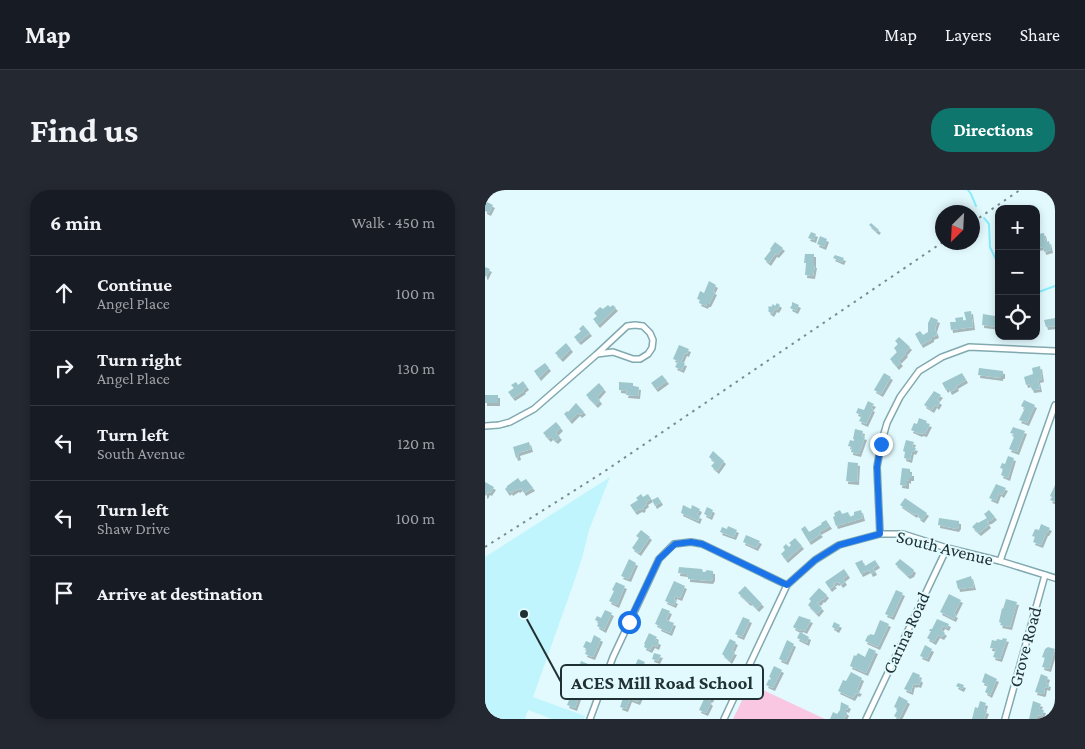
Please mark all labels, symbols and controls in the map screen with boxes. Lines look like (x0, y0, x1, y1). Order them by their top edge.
text: Map (25, 21, 71, 48)
text: Map (884, 25, 917, 45)
text: Layers (945, 25, 992, 45)
text: Share (1020, 25, 1060, 45)
button: Directions (931, 108, 1055, 152)
text: Find us (30, 111, 138, 150)
north arrow (935, 205, 980, 250)
map controls (995, 205, 1040, 340)
button: + (995, 205, 1040, 250)
text: 6 min (50, 211, 101, 235)
text: Walk · 450 m (351, 214, 435, 231)
button: − (995, 250, 1040, 295)
text: Continue (97, 274, 172, 295)
icon: ahead (50, 279, 78, 307)
text: 100 m (396, 285, 435, 302)
text: Angel Place (97, 295, 170, 312)
button: locate (995, 295, 1040, 340)
text: Turn right (97, 349, 182, 370)
icon: right (50, 354, 78, 382)
text: 130 m (397, 360, 435, 377)
text: Angel Place (97, 370, 170, 387)
text: Turn left (97, 424, 169, 445)
icon: left (50, 429, 78, 457)
route end (870, 433, 893, 456)
text: 120 m (397, 435, 435, 452)
text: South Avenue (97, 445, 185, 462)
text: Turn left (97, 499, 169, 520)
icon: left (50, 504, 78, 532)
text: 100 m (396, 510, 435, 527)
text: Shaw Drive (97, 520, 170, 537)
street label: South Avenue (895, 526, 995, 570)
icon: arrive (50, 579, 78, 607)
text: Arrive at destination (97, 583, 263, 604)
street label: Carina Road (878, 588, 934, 677)
street label: Grove Road (1005, 604, 1045, 689)
route start (618, 611, 641, 634)
callout: ACES Mill Road School (561, 665, 763, 699)
text: ACES Mill Road School (570, 672, 753, 693)

